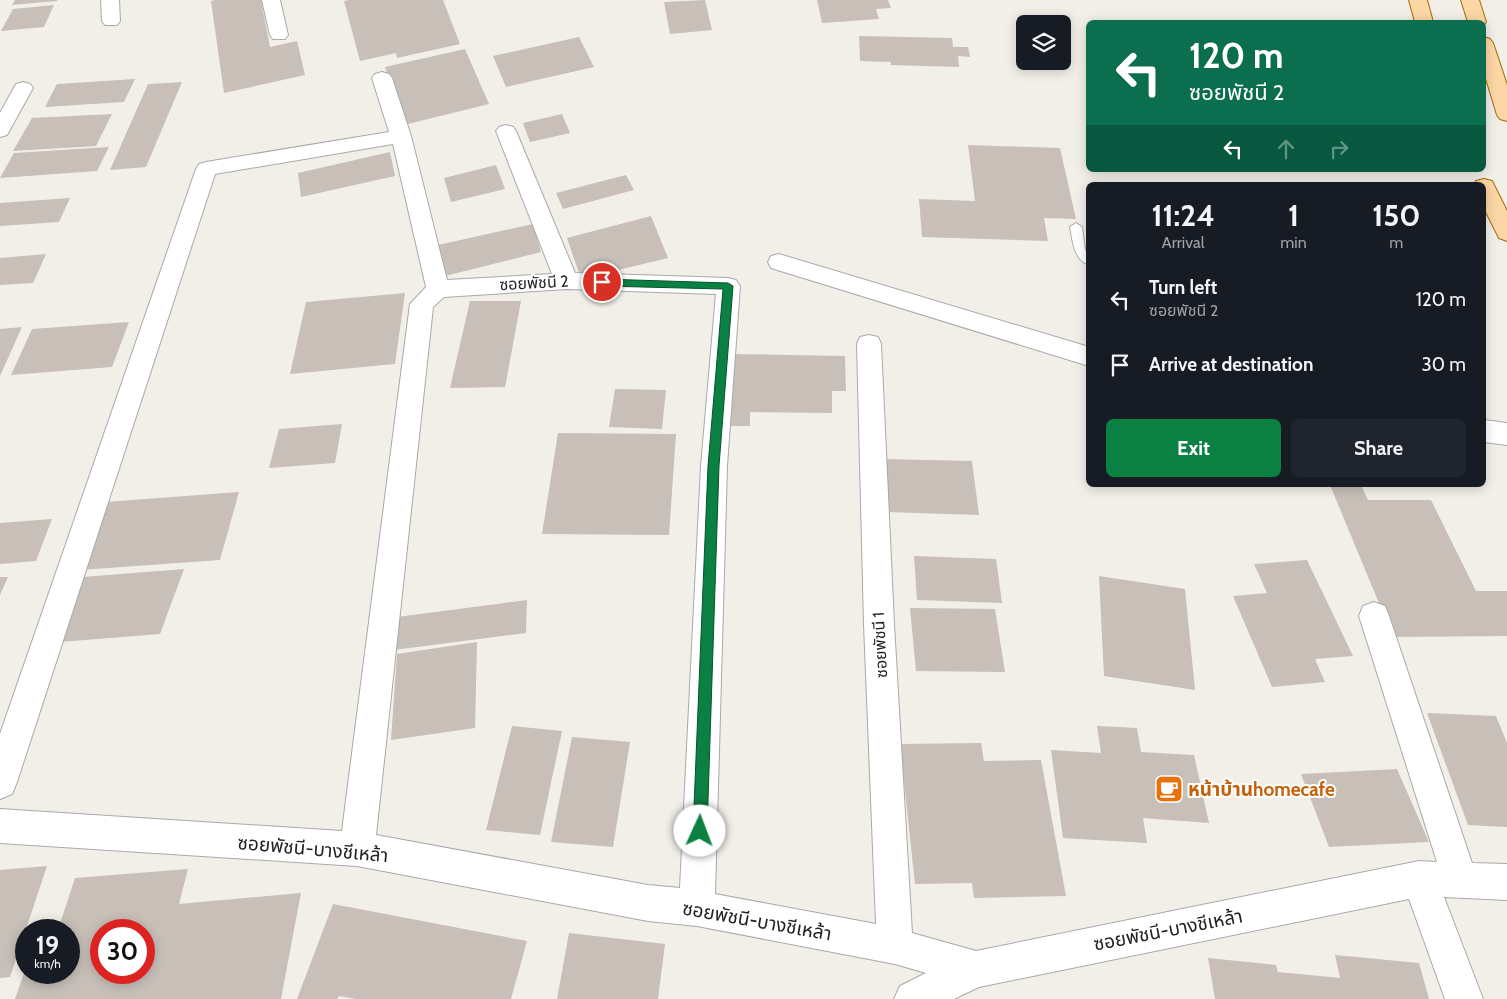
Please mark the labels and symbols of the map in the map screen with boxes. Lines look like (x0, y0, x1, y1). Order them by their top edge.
pin (581, 261, 623, 303)
street label: ซอยพัชนี 2 (499, 272, 569, 294)
street label: ซอยพัชนี 1 (869, 611, 891, 679)
cafe icon: หน้าบ้านhomecafe (1154, 774, 1184, 804)
place label: หน้าบ้านhomecafe (1188, 778, 1335, 801)
position arrow (673, 804, 725, 856)
street label: ซอยพัชนี-บางชีเหล้า (237, 831, 389, 867)
street label: ซอยพัชนี-บางชีเหล้า (681, 897, 833, 945)
street label: ซอยพัชนี-บางชีเหล้า (1092, 904, 1244, 956)
speed limit sign: 30 (90, 919, 155, 984)

